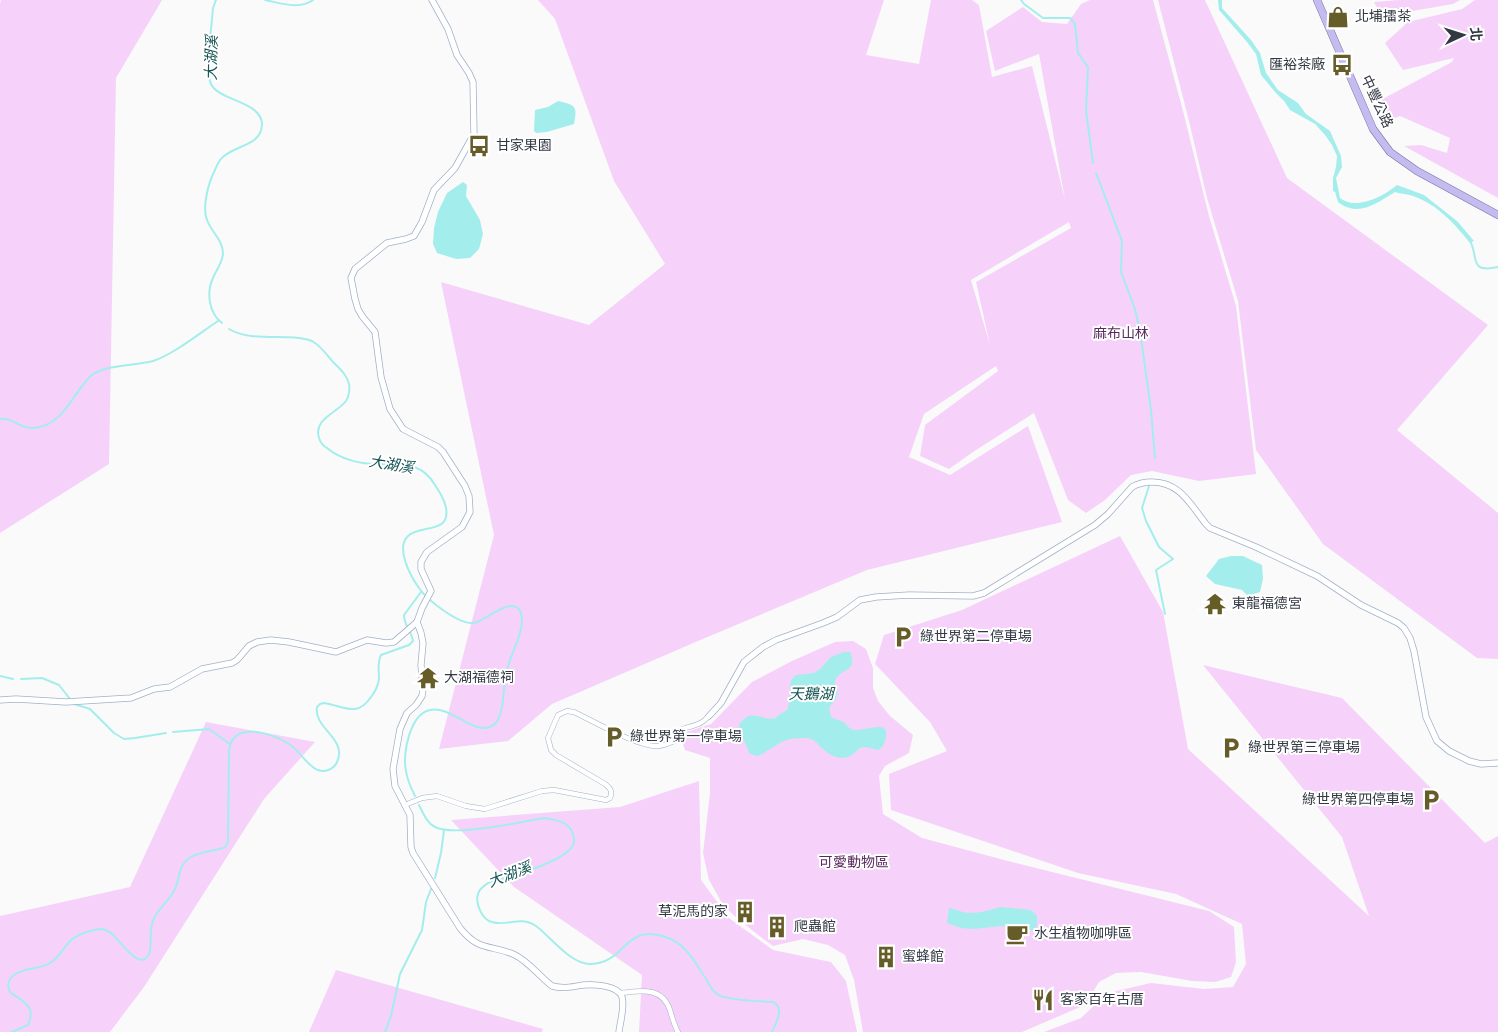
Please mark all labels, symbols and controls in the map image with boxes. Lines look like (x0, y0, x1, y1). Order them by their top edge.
shop icon: 北埔擂茶 (1325, 4, 1351, 30)
place label: 北埔擂茶 (1355, 8, 1411, 26)
north arrow (1438, 10, 1488, 60)
text: 北 (1466, 27, 1483, 42)
water label: 大湖溪 (203, 33, 223, 81)
bus stop icon: 匯裕茶廠 (1329, 52, 1355, 78)
place label: 匯裕茶廠 (1269, 56, 1325, 74)
street label: 中豐公路 (1356, 73, 1396, 131)
bus stop icon: 甘家果園 (466, 133, 492, 159)
place label: 甘家果園 (496, 137, 552, 155)
park label: 麻布山林 (1093, 326, 1149, 343)
water label: 大湖溪 (367, 453, 417, 479)
temple icon: 東龍福德宮 (1202, 591, 1228, 617)
place label: 東龍福德宮 (1232, 595, 1302, 613)
parking icon: 綠世界第二停車場 (890, 624, 916, 650)
place label: 綠世界第二停車場 (920, 629, 1032, 646)
temple icon: 大湖福德祠 (415, 665, 441, 691)
place label: 大湖福德祠 (444, 669, 514, 687)
water label: 天鵝湖 (788, 686, 835, 705)
parking icon: 綠世界第一停車場 (601, 724, 627, 750)
place label: 綠世界第一停車場 (630, 729, 742, 746)
parking icon: 綠世界第三停車場 (1218, 735, 1244, 761)
place label: 綠世界第三停車場 (1248, 740, 1360, 757)
parking icon: 綠世界第四停車場 (1418, 787, 1444, 813)
place label: 綠世界第四停車場 (1302, 792, 1414, 809)
park label: 可愛動物區 (819, 854, 889, 872)
water label: 大湖溪 (486, 858, 536, 893)
building icon: 草泥馬的家 (732, 899, 758, 925)
place label: 草泥馬的家 (658, 903, 728, 921)
building icon: 爬蟲館 (764, 914, 790, 940)
place label: 爬蟲館 (794, 919, 836, 936)
cafe icon: 水生植物咖啡區 (1004, 921, 1030, 947)
place label: 水生植物咖啡區 (1034, 925, 1132, 943)
building icon: 蜜蜂館 (873, 944, 899, 970)
place label: 蜜蜂館 (902, 948, 944, 966)
restaurant icon: 客家百年古厝 (1030, 987, 1056, 1013)
place label: 客家百年古厝 (1060, 991, 1144, 1009)

